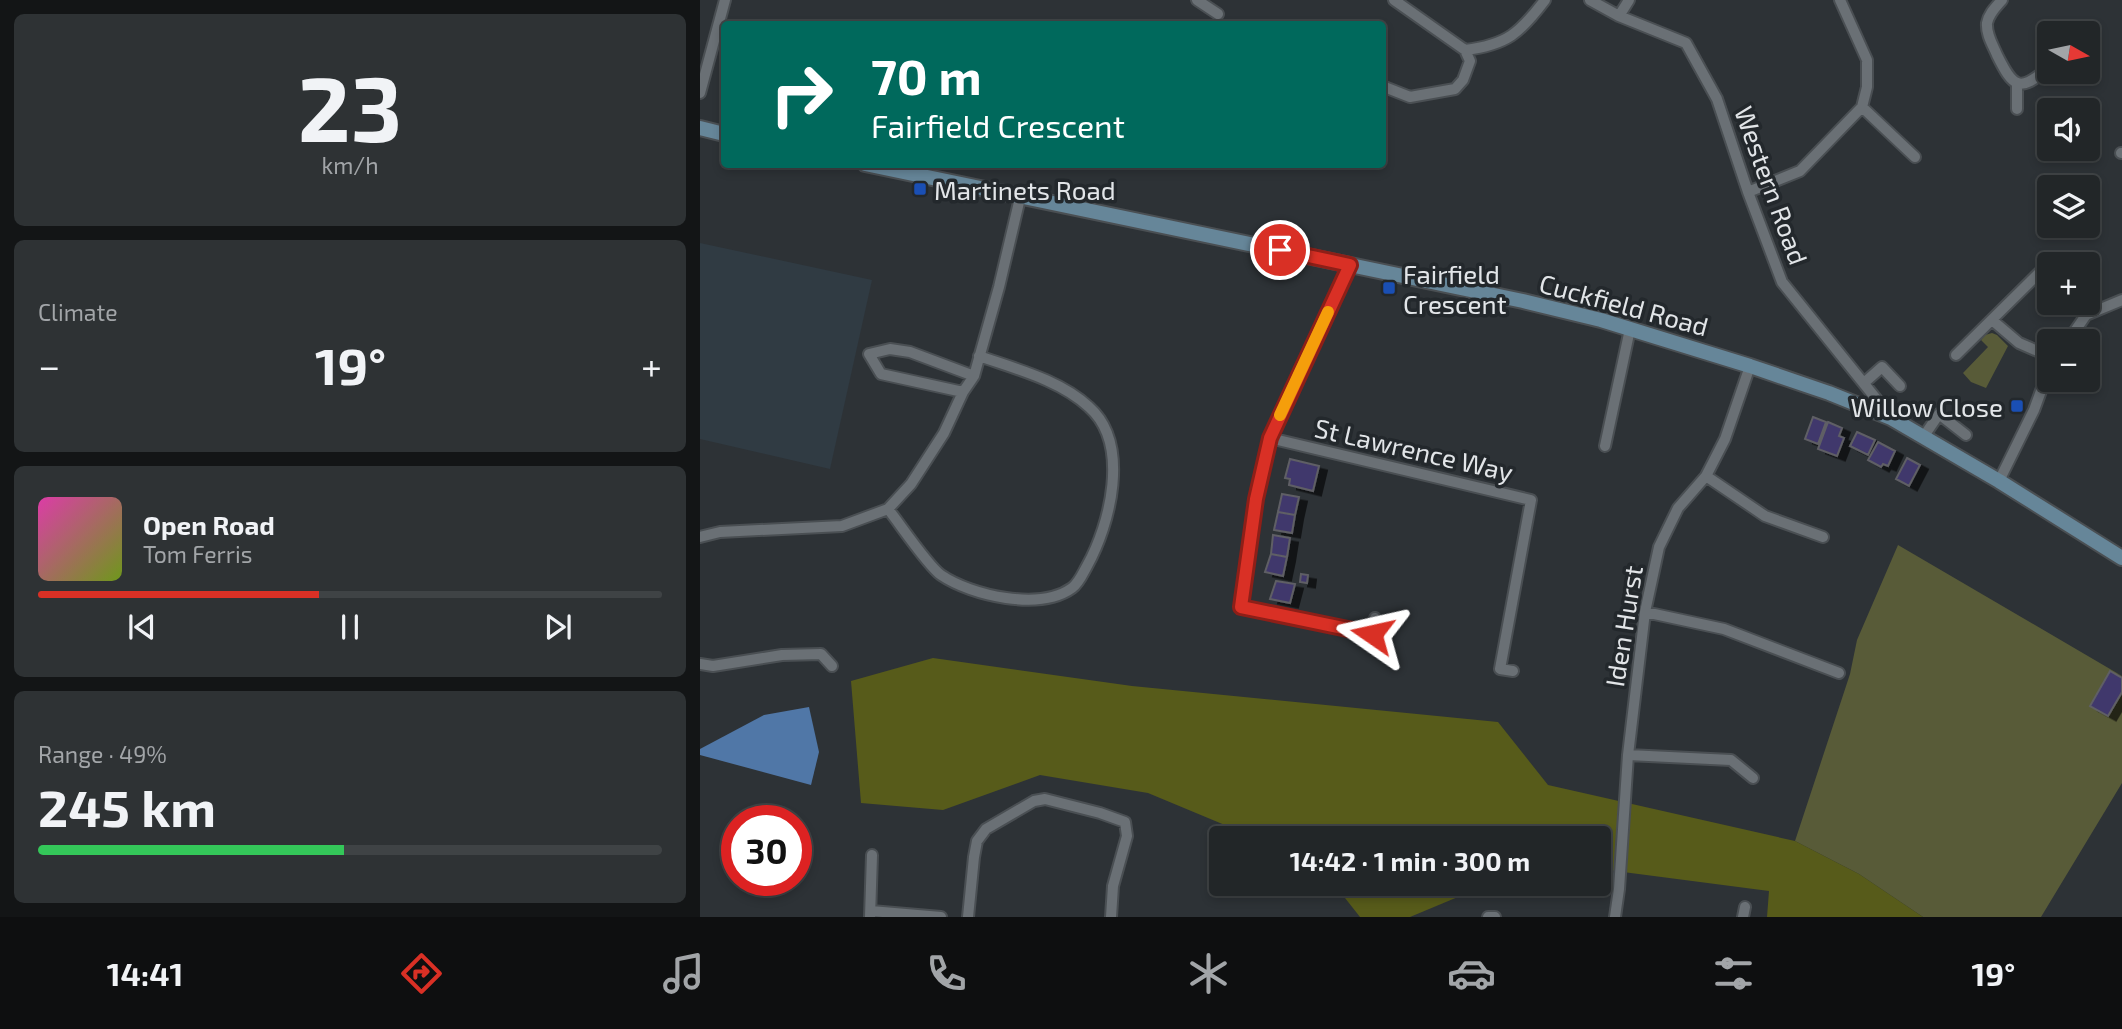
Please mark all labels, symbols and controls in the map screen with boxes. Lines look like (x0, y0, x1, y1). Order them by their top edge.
north arrow (2037, 21, 2100, 84)
map controls (2037, 21, 2100, 392)
text: 70 m (871, 46, 982, 105)
icon: right (756, 49, 847, 140)
text: 23 (298, 51, 402, 160)
button: sound (2037, 98, 2100, 161)
street label: Western Road (1729, 101, 1815, 269)
text: Fairfield Crescent (871, 106, 1125, 144)
text: km/h (321, 151, 379, 179)
place label: Martinets Road (934, 174, 1116, 205)
button: layers (2037, 175, 2100, 238)
marker: Martinets Road (912, 181, 928, 197)
pin (1250, 220, 1310, 280)
icon: arrive (1261, 231, 1299, 269)
button: + (2037, 252, 2100, 315)
place label: Fairfield Crescent (1403, 258, 1507, 319)
street label: Cuckfield Road (1536, 267, 1712, 341)
marker: Fairfield Crescent (1381, 280, 1397, 296)
text: Climate (38, 298, 118, 326)
button: − (2037, 329, 2100, 392)
text: 19° (315, 333, 386, 395)
text: − (38, 342, 60, 388)
text: + (641, 342, 662, 388)
place label: Willow Close (1851, 391, 2003, 422)
marker: Willow Close (2009, 398, 2025, 414)
street label: St Lawrence Way (1312, 411, 1516, 487)
text: Open Road (143, 509, 275, 540)
text: Tom Ferris (143, 540, 252, 568)
street label: Iden Hurst (1598, 563, 1648, 689)
position arrow (1335, 597, 1409, 671)
icon: previous (123, 608, 161, 646)
icon: pause (331, 608, 369, 646)
icon: next (539, 608, 577, 646)
text: Range · 49% (38, 740, 167, 768)
text: 245 km (38, 775, 216, 837)
speed limit sign: 30 (721, 805, 812, 896)
text: 14:42 · 1 min · 300 m (1290, 845, 1530, 876)
icon: directions (397, 949, 446, 998)
icon: music (659, 949, 708, 998)
icon: phone (922, 949, 971, 998)
icon: climate (1184, 949, 1233, 998)
icon: car (1447, 949, 1496, 998)
icon: filters (1709, 949, 1758, 998)
text: 14:41 (107, 954, 183, 992)
text: 19° (1972, 954, 2015, 992)

